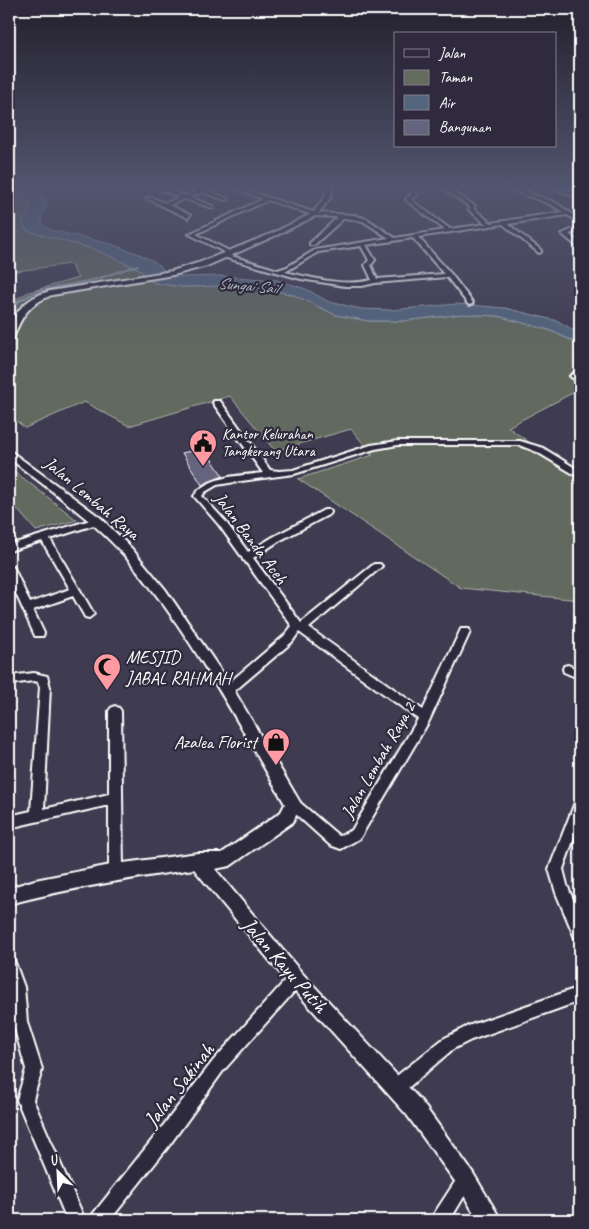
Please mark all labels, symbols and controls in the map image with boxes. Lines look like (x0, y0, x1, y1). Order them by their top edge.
legend (394, 32, 556, 148)
text: Jalan (438, 44, 466, 63)
text: Taman (439, 68, 472, 87)
text: Air (439, 94, 456, 113)
text: Bangunan (439, 118, 492, 137)
water label: Sungai Sail (217, 273, 284, 299)
place label: Kantor Kelurahan Tangkerang Utara (222, 425, 316, 461)
public building icon: Kantor Kelurahan Tangkerang Utara (188, 428, 218, 467)
street label: Jalan Lembah Raya (39, 451, 145, 545)
street label: Jalan Banda Aceh (209, 487, 293, 589)
place label: MESJID JABAL RAHMAH (125, 646, 234, 689)
mosque icon: MESJID JABAL RAHMAH (92, 652, 122, 691)
street label: Jalan Lembah Raya 2 (335, 696, 421, 823)
shop icon: Azalea Florist (261, 727, 291, 766)
place label: Azalea Florist (174, 731, 260, 753)
street label: Jalan Kayu Putih (236, 911, 335, 1019)
street label: Jalan Sakinah (137, 1037, 221, 1133)
north arrow (32, 1146, 82, 1196)
text: U (46, 1150, 62, 1170)

